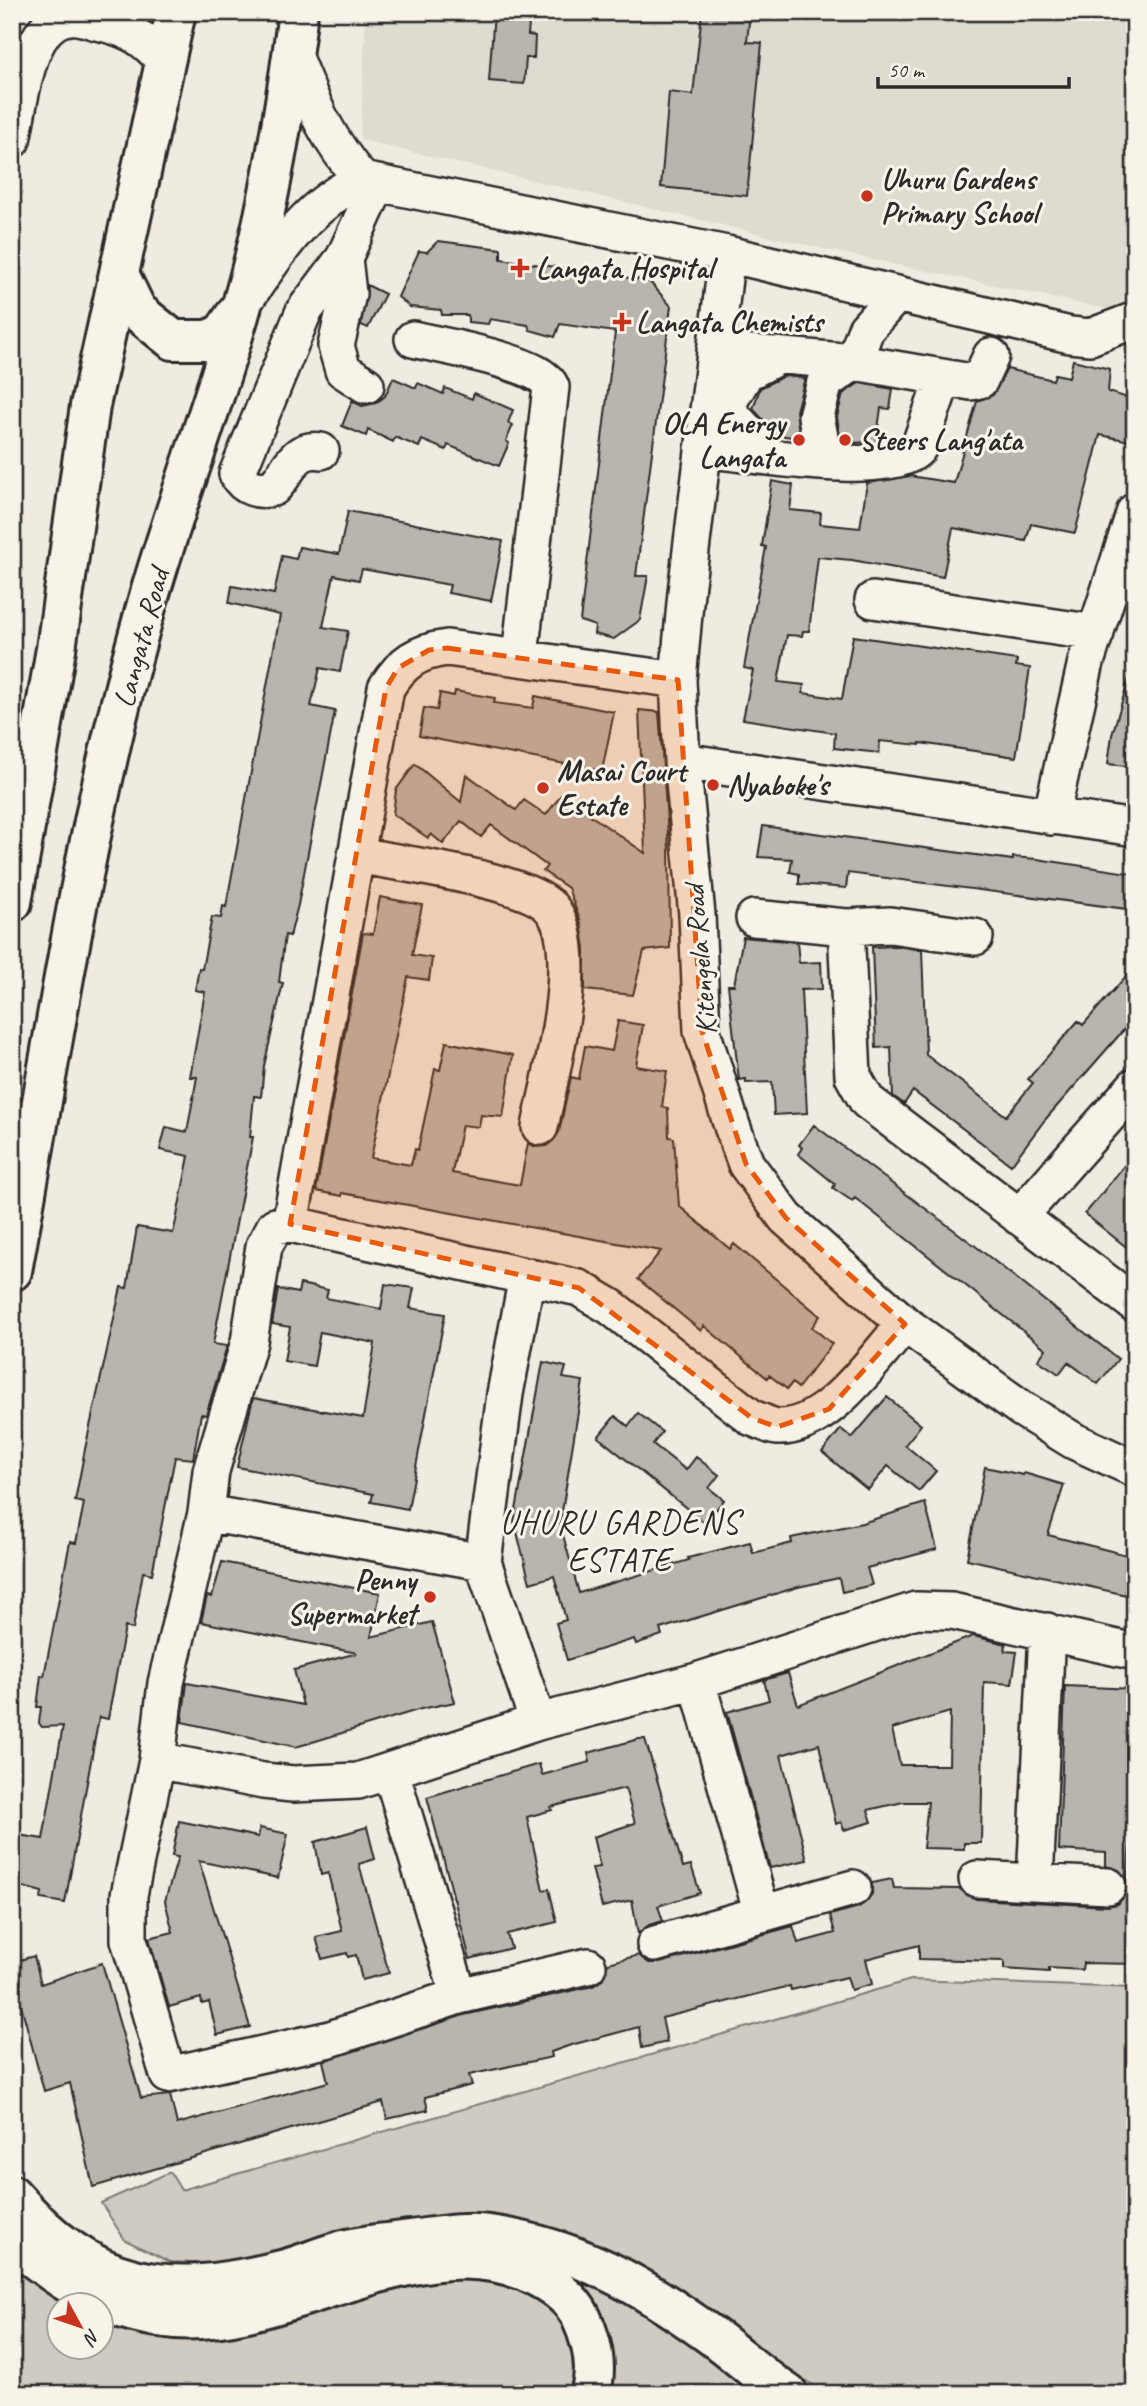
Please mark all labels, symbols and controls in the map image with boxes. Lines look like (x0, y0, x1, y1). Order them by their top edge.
scale bar (878, 46, 1068, 90)
text: 50 m (888, 57, 926, 83)
place label: Uhuru Gardens Primary School (881, 160, 1043, 232)
marker: Uhuru Gardens Primary School (859, 188, 875, 204)
place label: Langata Hospital (536, 249, 718, 287)
marker: Langata Hospital (510, 258, 530, 278)
place label: Langata Chemists (636, 303, 826, 341)
marker: Langata Chemists (614, 314, 630, 330)
place label: OLA Energy Langata (662, 404, 788, 476)
place label: Steers Lang'ata (859, 421, 1025, 459)
marker: OLA Energy Langata (791, 432, 807, 448)
marker: Steers Lang'ata (837, 432, 853, 448)
street label: Langata Road (104, 561, 179, 711)
place label: Masai Court Estate (557, 752, 689, 824)
place label: Nyaboke's (727, 766, 832, 804)
marker: Nyaboke's (705, 777, 721, 793)
marker: Masai Court Estate (535, 780, 551, 796)
street label: Kitengela Road (674, 879, 725, 1037)
district label: UHURU GARDENS ESTATE (500, 1501, 744, 1581)
place label: Penny Supermarket (287, 1561, 421, 1633)
marker: Penny Supermarket (422, 1589, 438, 1605)
north arrow (46, 2290, 116, 2360)
text: N (77, 2324, 105, 2351)

